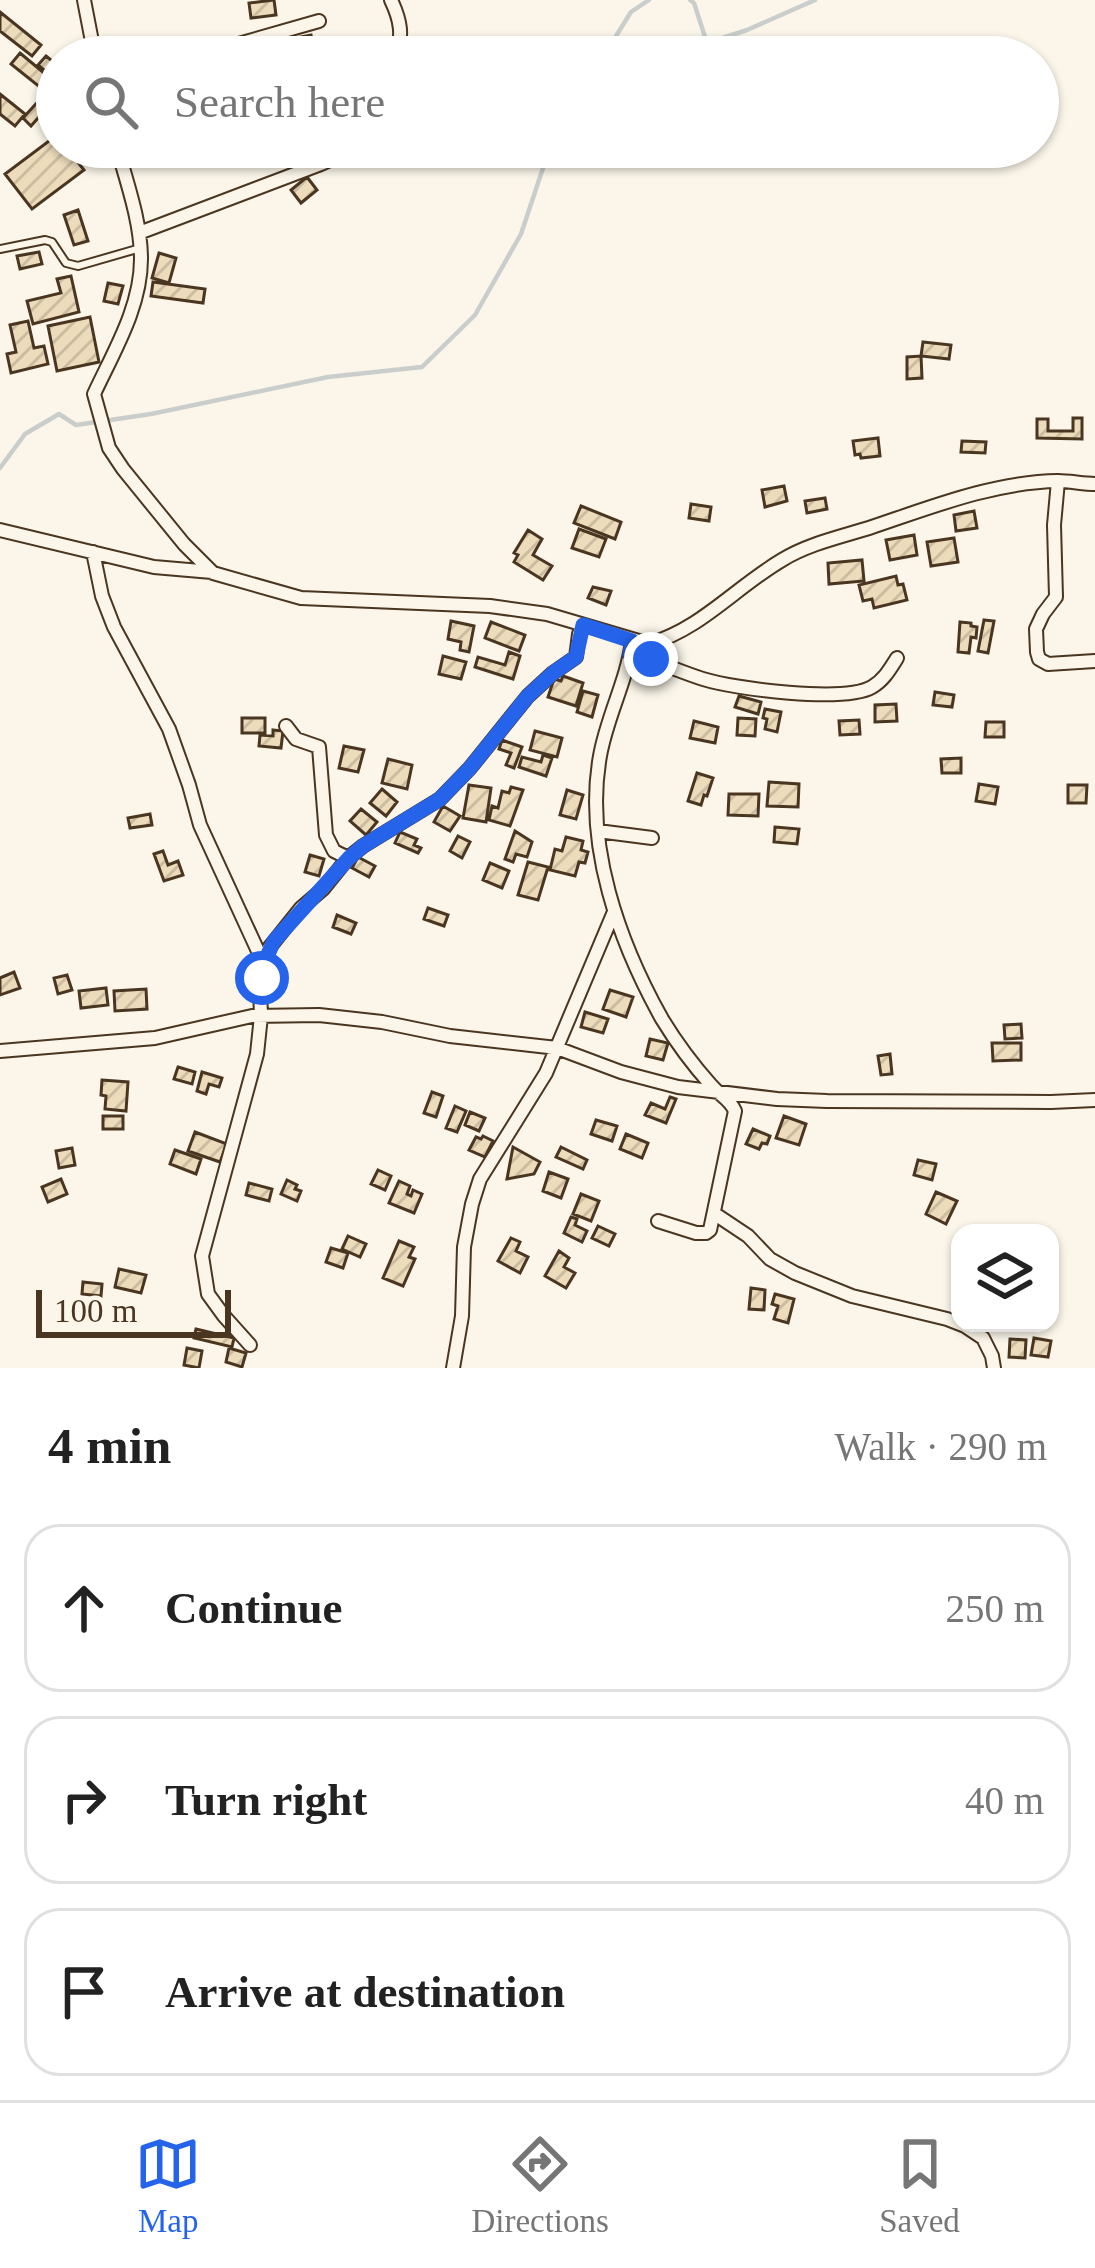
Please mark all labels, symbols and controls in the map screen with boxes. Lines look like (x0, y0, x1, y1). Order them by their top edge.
search box (36, 36, 1059, 168)
icon: search (78, 69, 144, 135)
text: Search here (174, 77, 385, 127)
route end (624, 632, 678, 686)
route start (235, 951, 289, 1005)
map controls (951, 1224, 1059, 1332)
button: layers (951, 1224, 1059, 1332)
scale bar (36, 1284, 231, 1337)
text: 100 m (54, 1293, 137, 1329)
text: 4 min (48, 1418, 171, 1474)
text: Walk · 290 m (835, 1425, 1047, 1468)
icon: ahead (51, 1575, 117, 1641)
text: Continue (165, 1583, 343, 1633)
text: 250 m (945, 1587, 1044, 1630)
icon: right (51, 1767, 117, 1833)
text: Turn right (165, 1775, 367, 1825)
text: 40 m (965, 1779, 1044, 1822)
icon: arrive (51, 1959, 117, 2025)
text: Arrive at destination (165, 1967, 565, 2017)
tab: Map (135, 2131, 201, 2240)
tab: Directions (471, 2131, 609, 2240)
tab: Saved (879, 2131, 960, 2240)

